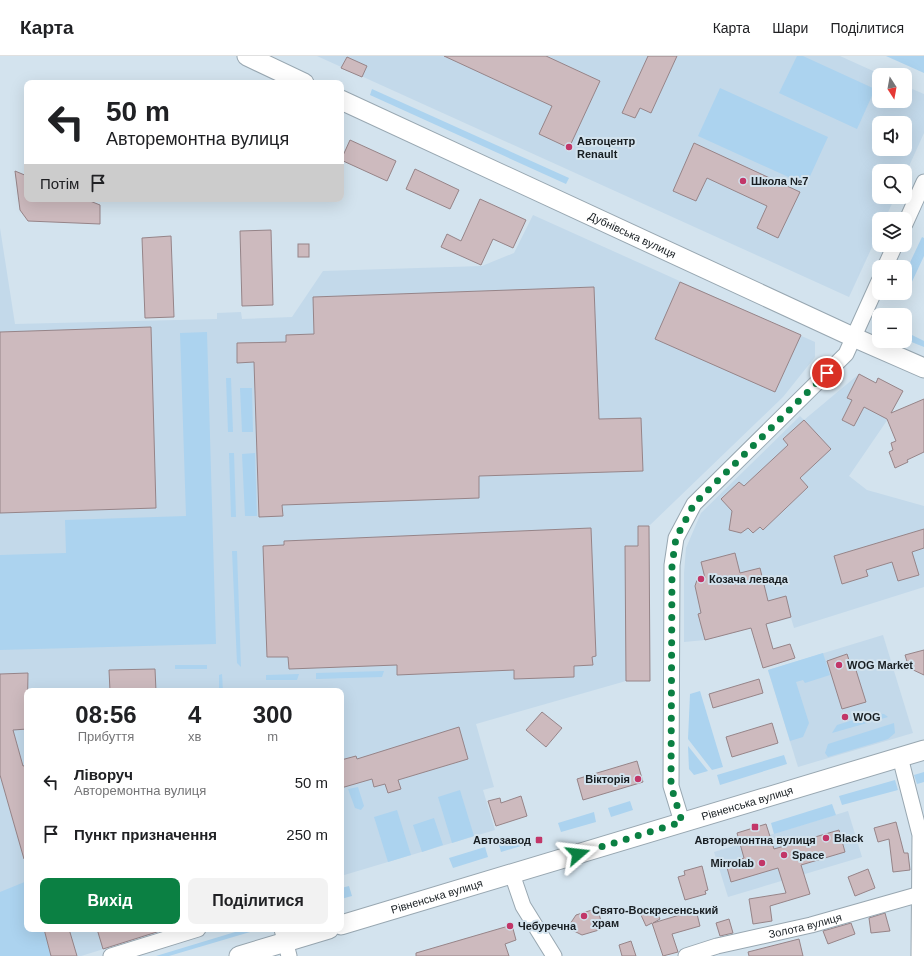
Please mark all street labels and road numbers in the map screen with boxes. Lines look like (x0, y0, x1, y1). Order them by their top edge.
street label: Дубнівська вулиця (587, 209, 678, 260)
street label: Рівненська вулиця (700, 784, 794, 823)
street label: Рівненська вулиця (389, 877, 484, 916)
street label: Золота вулиця (767, 911, 843, 940)

